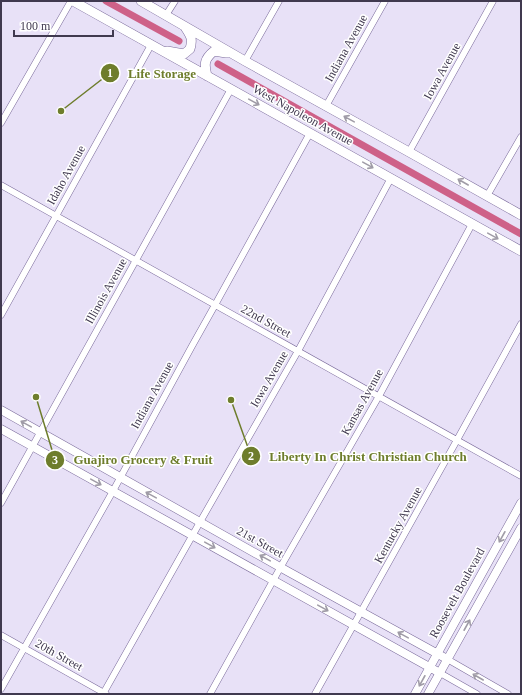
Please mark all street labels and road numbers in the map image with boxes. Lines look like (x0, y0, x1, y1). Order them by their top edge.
street label: Indiana Avenue (322, 12, 370, 84)
street label: Iowa Avenue (421, 40, 463, 102)
street label: West Napoleon Avenue (251, 82, 355, 148)
street label: Idaho Avenue (44, 143, 88, 207)
street label: Illinois Avenue (82, 256, 130, 326)
street label: 22nd Street (239, 302, 294, 341)
street label: Iowa Avenue (247, 348, 291, 410)
street label: Indiana Avenue (128, 359, 176, 431)
street label: Kansas Avenue (338, 366, 386, 438)
street label: Kentucky Avenue (371, 484, 425, 566)
street label: 21st Street (234, 524, 286, 561)
street label: Roosevelt Boulevard (426, 545, 488, 641)
street label: 20th Street (33, 636, 86, 674)

